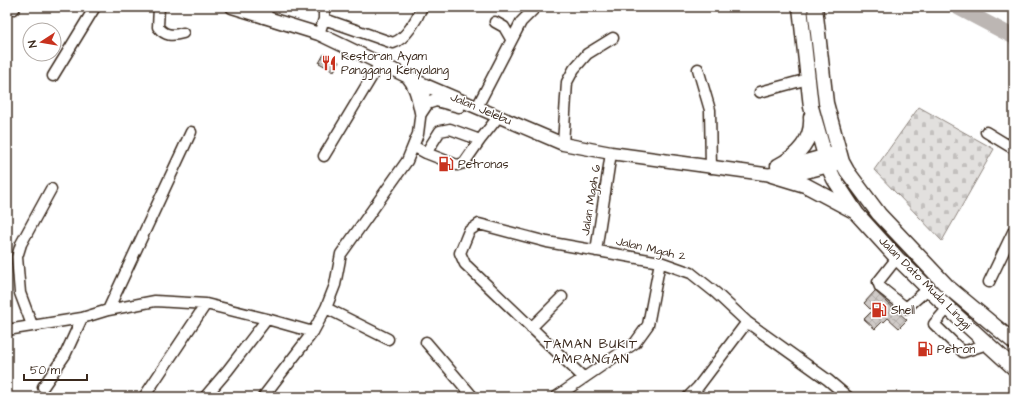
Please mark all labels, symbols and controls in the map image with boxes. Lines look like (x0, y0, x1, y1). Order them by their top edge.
north arrow (22, 22, 62, 62)
text: N (25, 39, 41, 49)
place label: Restoran Ayam Panggang Kenyalang (341, 48, 449, 80)
restaurant icon: Restoran Ayam Panggang Kenyalang (320, 54, 338, 72)
street label: Jalan Jelebu (448, 88, 514, 130)
fuel station icon: Petronas (437, 155, 455, 173)
place label: Petronas (458, 156, 509, 173)
street label: Jalan Mgah 6 (577, 163, 606, 237)
street label: Jalan Mgah 2 (614, 233, 688, 266)
street label: Jalan Dato Muda Linggi (874, 233, 975, 334)
fuel station icon: Shell (870, 301, 888, 319)
place label: Shell (891, 302, 915, 319)
district label: TAMAN BUKIT AMPANGAN (544, 335, 638, 368)
fuel station icon: Petron (916, 340, 934, 358)
place label: Petron (937, 341, 975, 358)
scale bar (24, 356, 87, 382)
text: 50 m (30, 362, 61, 379)

